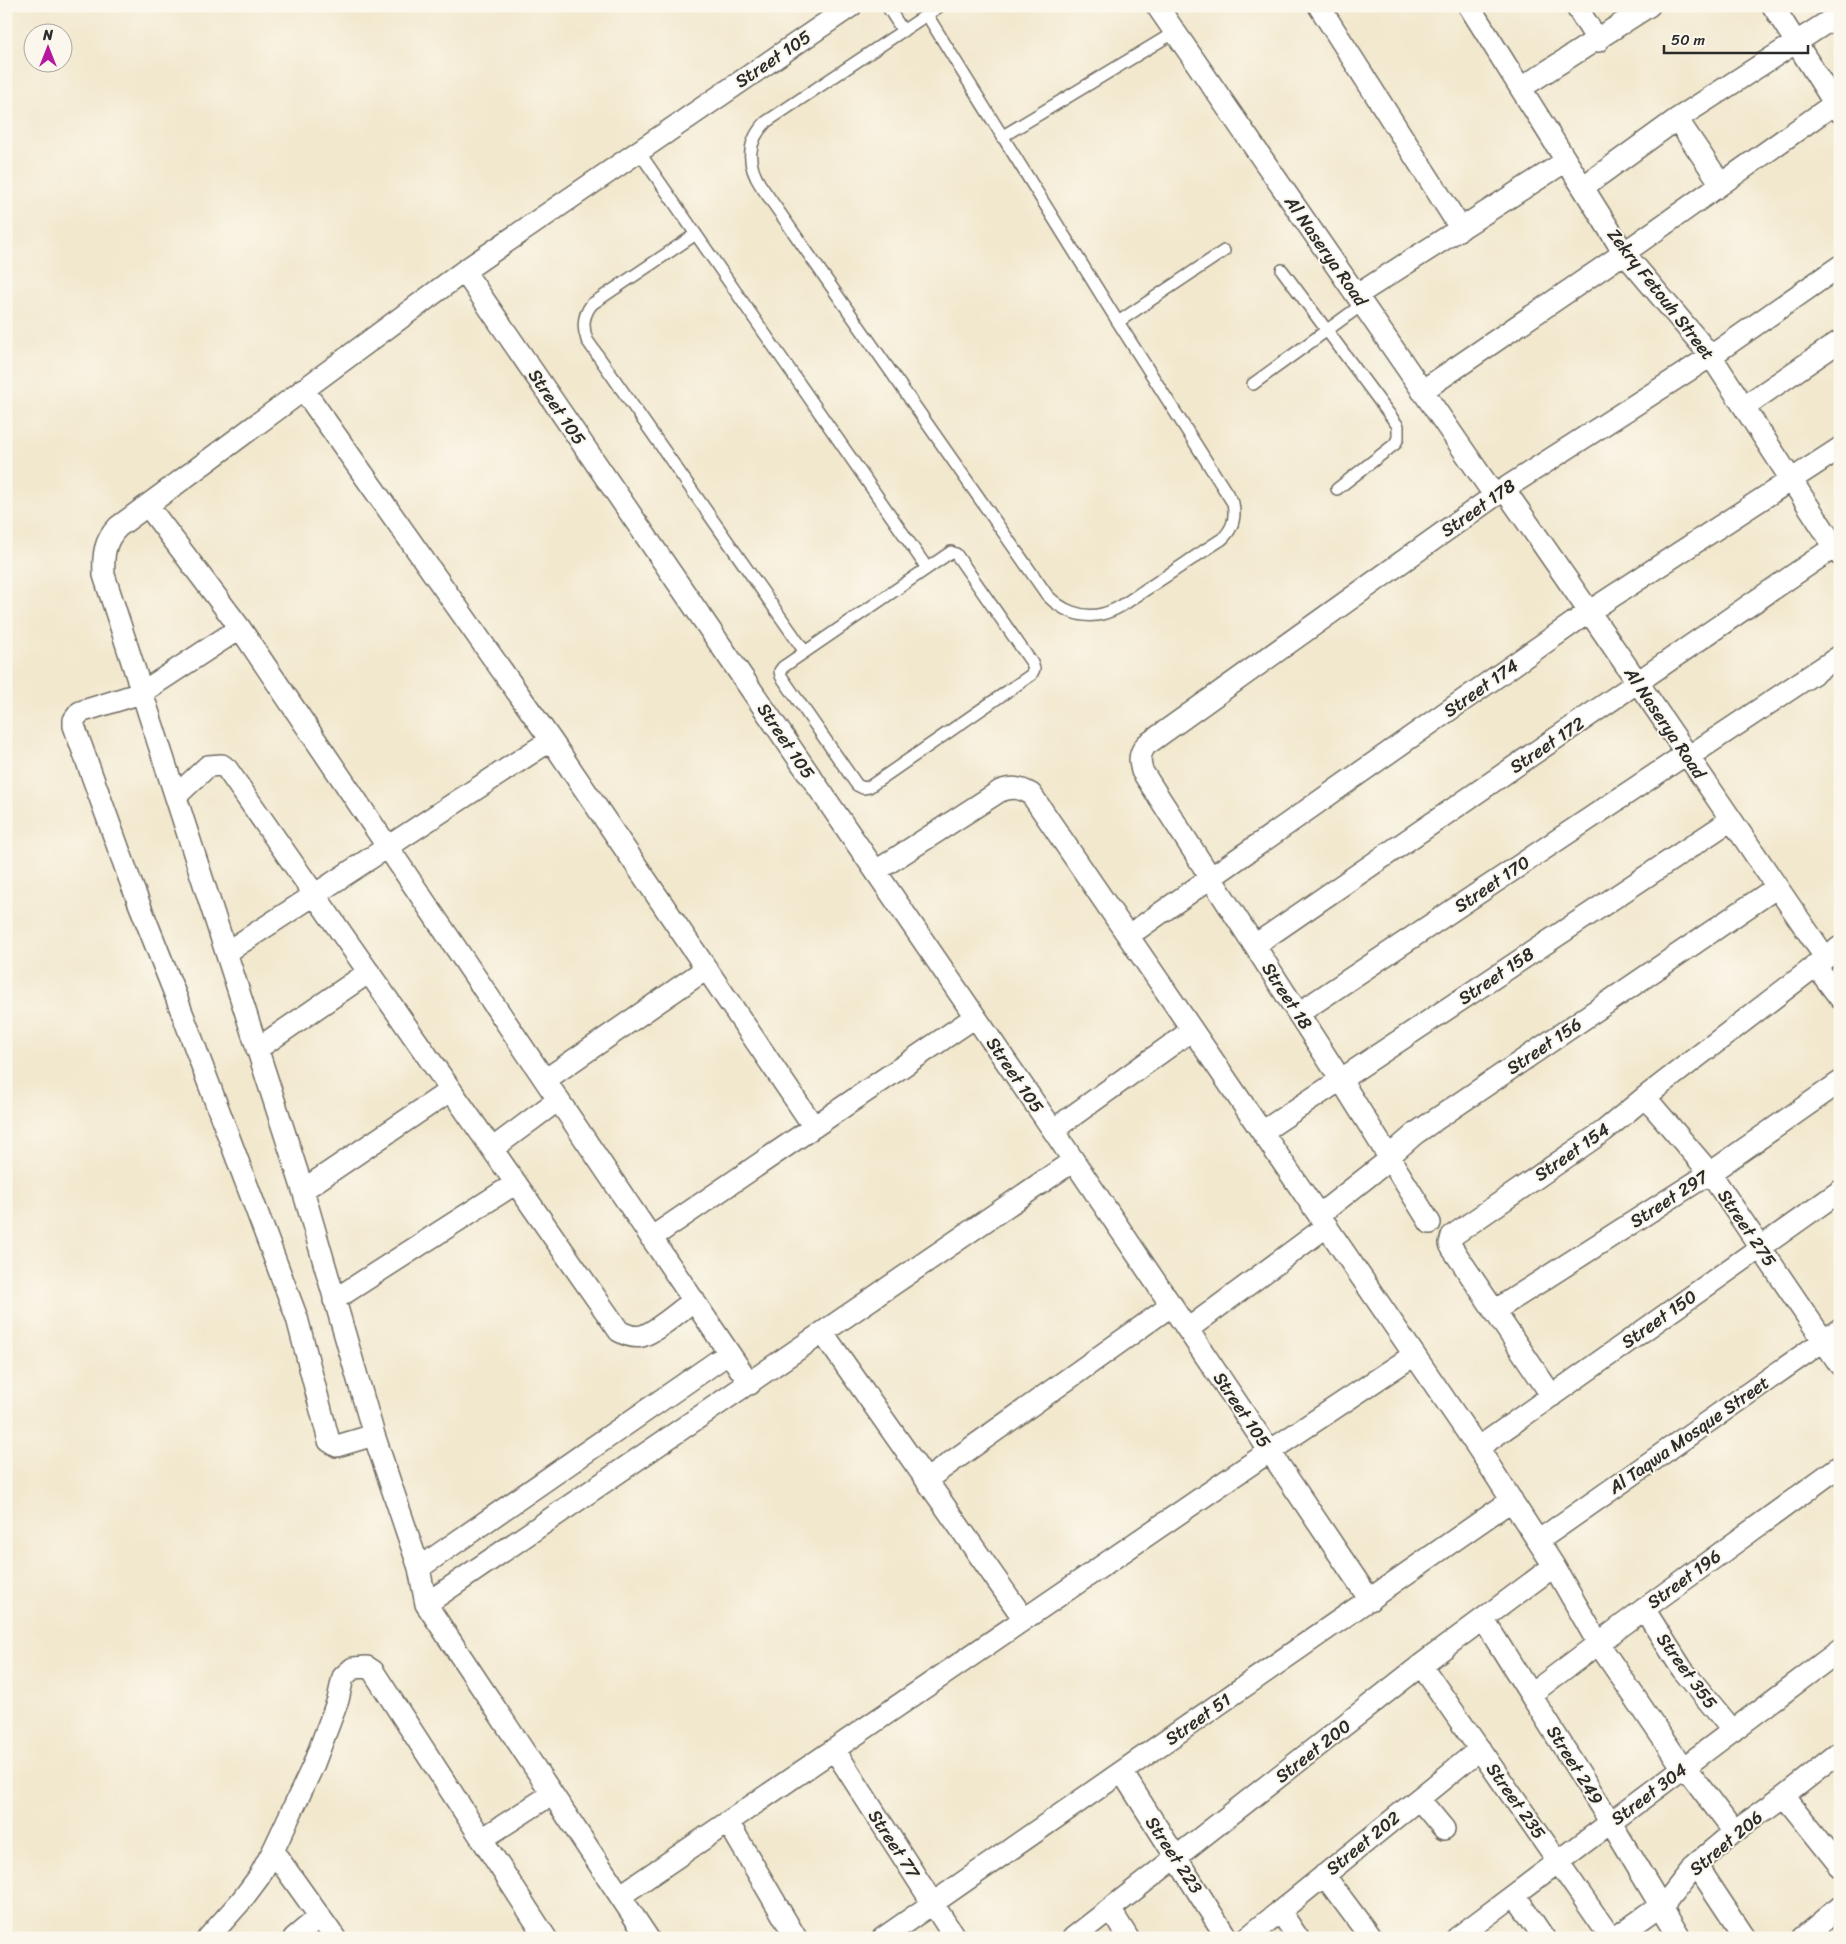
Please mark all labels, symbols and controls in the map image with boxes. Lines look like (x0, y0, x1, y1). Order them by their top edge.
street label: Street 105 (728, 21, 818, 97)
north arrow (22, 22, 72, 72)
scale bar (1664, 22, 1807, 54)
text: N (42, 23, 53, 48)
text: 50 m (1671, 27, 1706, 53)
street label: Al Naserya Road (1275, 188, 1377, 315)
street label: Zekry Fetouh Street (1599, 221, 1723, 367)
street label: Street 105 (519, 362, 595, 452)
street label: Street 178 (1434, 470, 1522, 546)
street label: Street 174 (1436, 650, 1526, 726)
street label: Al Naserya Road (1615, 659, 1715, 787)
street label: Street 105 (748, 696, 824, 786)
street label: Street 172 (1503, 708, 1591, 782)
street label: Street 170 (1447, 847, 1537, 921)
street label: Street 158 (1451, 938, 1541, 1013)
street label: Street 18 (1253, 956, 1321, 1037)
street label: Street 156 (1499, 1009, 1589, 1083)
street label: Street 105 (977, 1030, 1053, 1120)
street label: Street 154 (1527, 1114, 1617, 1190)
street label: Street 297 (1623, 1160, 1716, 1237)
street label: Street 275 (1709, 1182, 1785, 1274)
street label: Street 150 (1614, 1281, 1704, 1357)
street label: Street 105 (1204, 1365, 1280, 1455)
street label: Al Taqwa Mosque Street (1601, 1367, 1776, 1503)
street label: Street 196 (1640, 1541, 1728, 1617)
street label: Street 355 (1648, 1626, 1726, 1716)
street label: Street 51 (1158, 1684, 1238, 1754)
street label: Street 200 (1268, 1711, 1358, 1791)
street label: Street 249 (1538, 1718, 1612, 1812)
street label: Street 304 (1604, 1754, 1694, 1834)
street label: Street 235 (1478, 1756, 1554, 1846)
street label: Street 206 (1682, 1802, 1770, 1884)
street label: Street 77 (859, 1803, 929, 1887)
street label: Street 202 (1318, 1803, 1408, 1883)
street label: Street 223 (1137, 1810, 1211, 1901)

